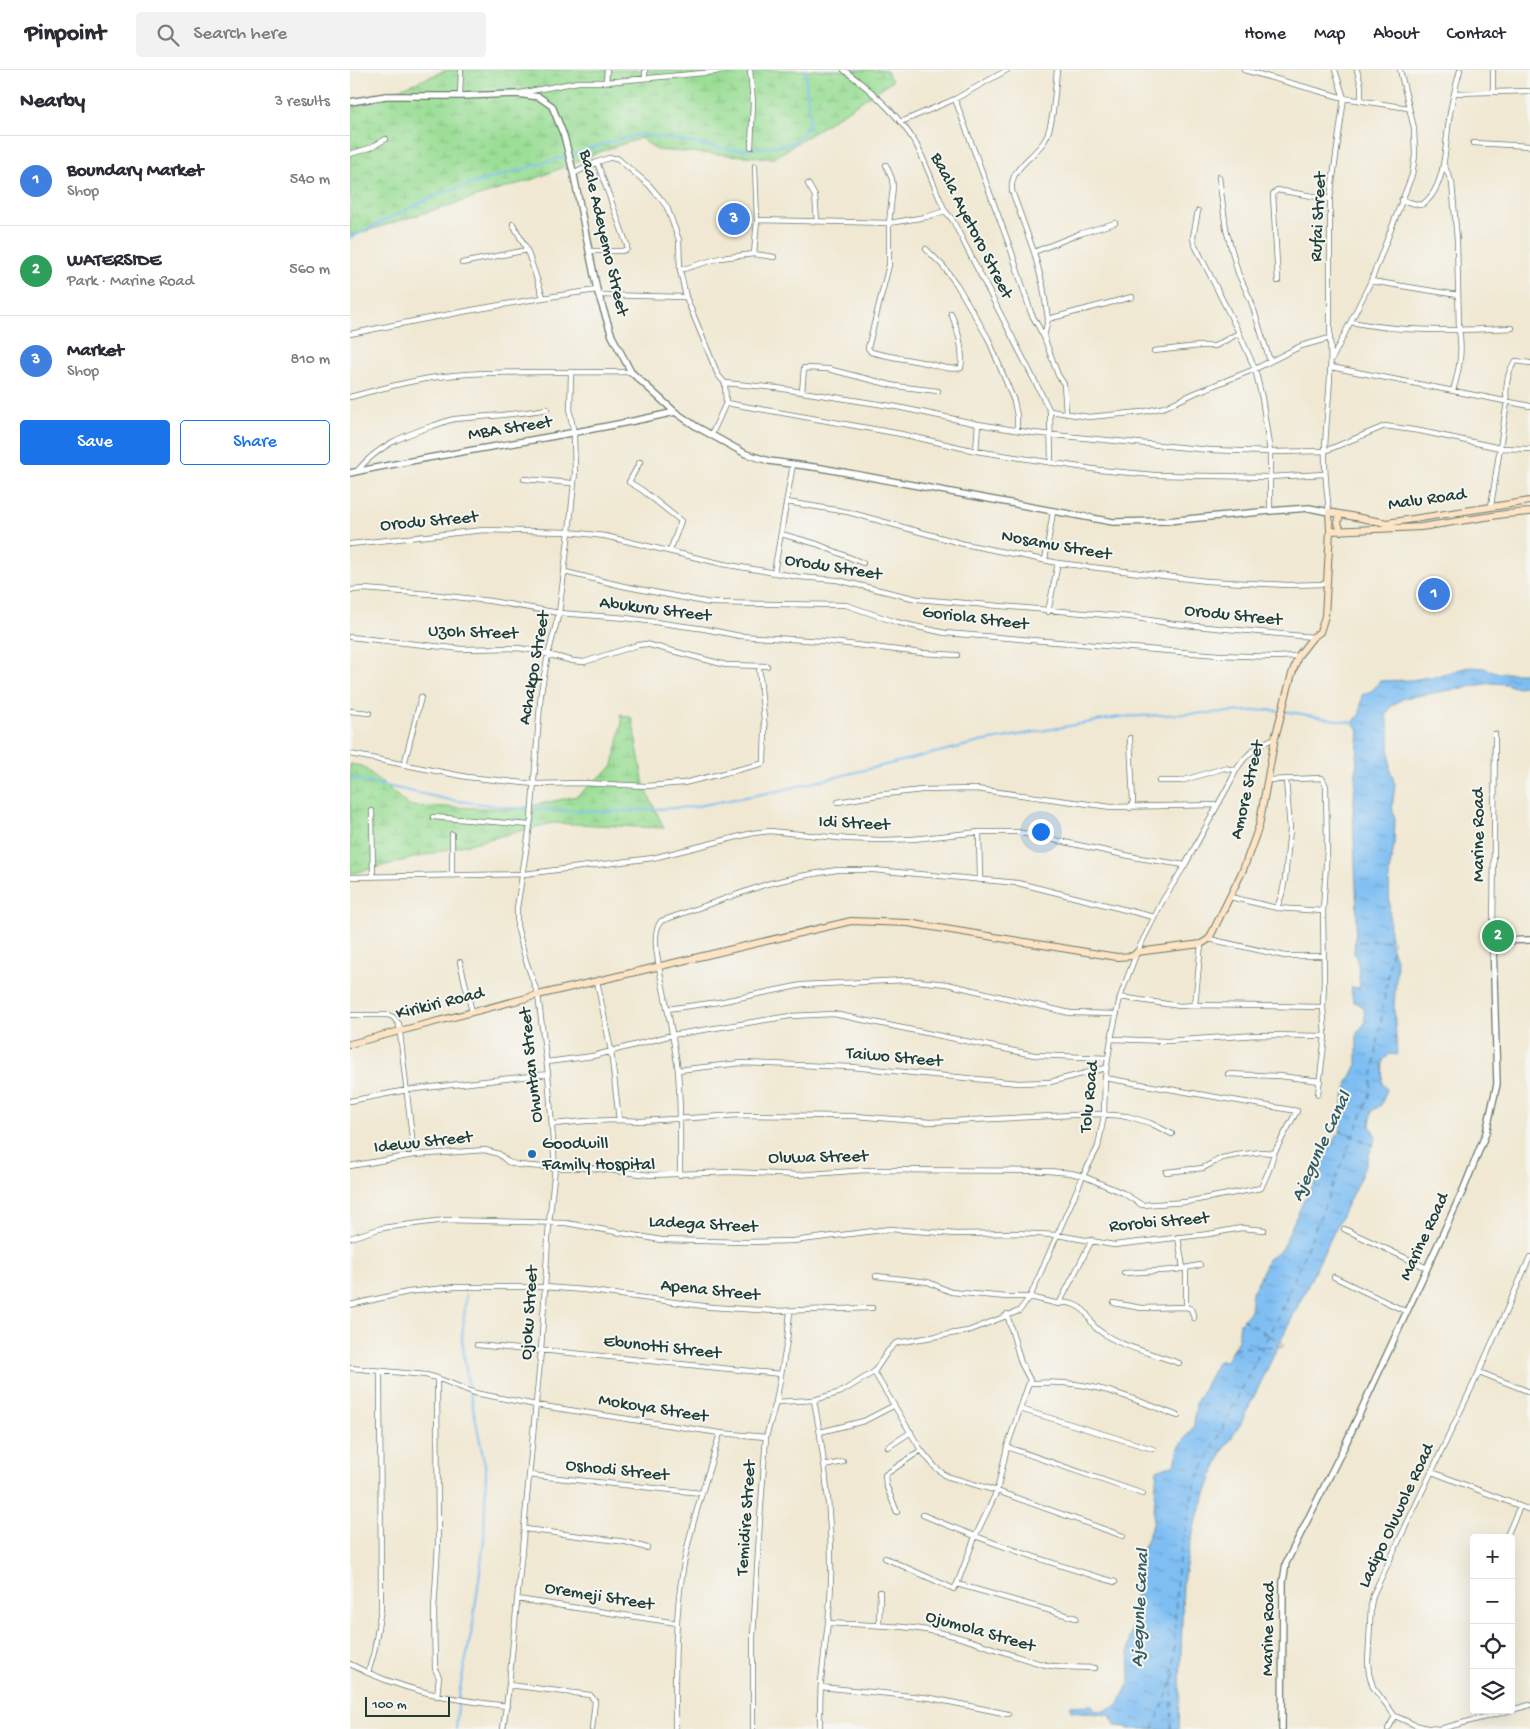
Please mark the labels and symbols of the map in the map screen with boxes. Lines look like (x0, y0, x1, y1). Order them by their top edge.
street label: Baale Adeyemo Street (573, 147, 633, 320)
street label: Baala Ayetoro Street (925, 149, 1018, 304)
street label: Rufai Street (1306, 170, 1332, 262)
pin: 3 (718, 200, 750, 238)
street label: MBA Street (467, 412, 555, 446)
street label: Malu Road (1387, 484, 1469, 516)
street label: Orodu Street (379, 507, 480, 537)
street label: Nosamu Street (999, 526, 1114, 566)
street label: Orodu Street (783, 550, 885, 586)
pin: 1 (1418, 575, 1450, 613)
street label: Abukuru Street (598, 593, 714, 627)
street label: Orodu Street (1183, 600, 1284, 632)
street label: Goriola Street (921, 602, 1031, 636)
street label: Achakpo Street (515, 608, 556, 726)
street label: Uzoh Street (428, 621, 520, 645)
street label: Amore Street (1226, 737, 1270, 841)
street label: Marine Road (1469, 786, 1490, 882)
street label: Idi Street (818, 812, 892, 836)
your location (1028, 819, 1054, 845)
pin: 2 (1482, 917, 1514, 955)
street label: Kirikiri Road (394, 983, 488, 1025)
street label: Ohuntan Street (515, 1005, 548, 1124)
street label: Taiwo Street (844, 1043, 945, 1073)
street label: Tolu Road (1076, 1059, 1104, 1135)
water label: Ajegunle Canal (1287, 1087, 1358, 1206)
street label: Idewu Street (373, 1127, 475, 1159)
place label: Goodwill Family Hospital (541, 1134, 655, 1176)
street label: Oluwa Street (768, 1147, 870, 1169)
marker: Goodwill Family Hospital (526, 1148, 538, 1160)
street label: Marine Road (1396, 1189, 1455, 1284)
street label: Rorobi Street (1108, 1208, 1211, 1238)
street label: Ladega Street (648, 1212, 760, 1238)
street label: Ojoku Street (516, 1264, 544, 1361)
street label: Apena Street (659, 1275, 762, 1307)
street label: Ebunotti Street (602, 1331, 723, 1365)
street label: Mokoya Street (597, 1390, 711, 1428)
street label: Ladipo Oluwole Road (1354, 1439, 1440, 1592)
street label: Oshodi Street (565, 1455, 671, 1487)
street label: Temidire Street (732, 1458, 762, 1577)
water label: Ajegunle Canal (1126, 1546, 1156, 1668)
street label: Oremeji Street (543, 1578, 657, 1616)
street label: Marine Road (1258, 1580, 1280, 1676)
street label: Ojumola Street (923, 1606, 1039, 1658)
scale bar (365, 1694, 450, 1717)

